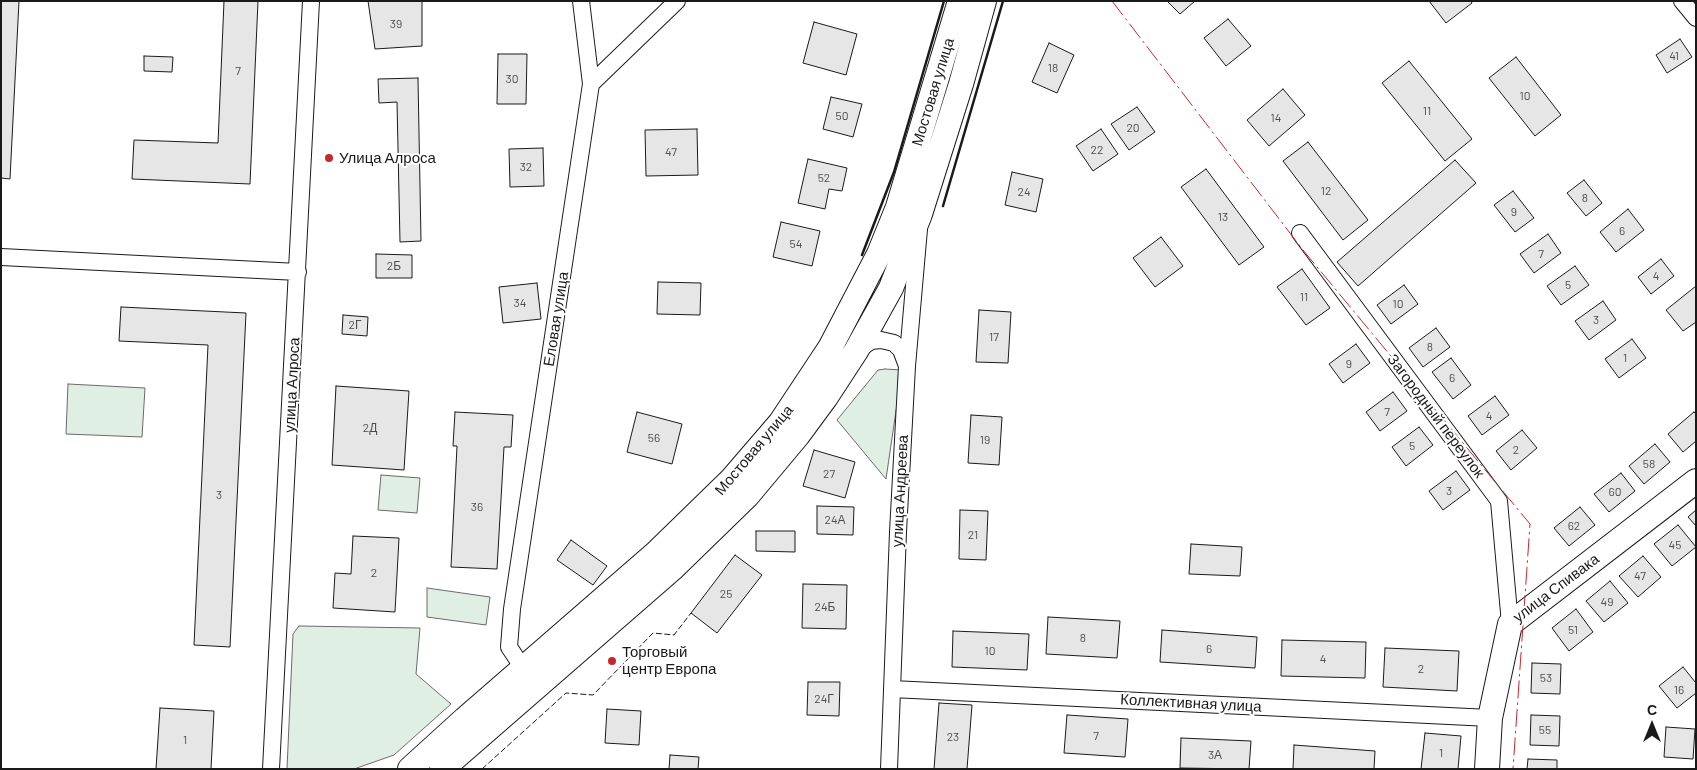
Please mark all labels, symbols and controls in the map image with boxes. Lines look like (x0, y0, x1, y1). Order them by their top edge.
house number: 39 (390, 17, 402, 31)
street label: Мостовая улица (908, 36, 958, 148)
house number: 41 (1669, 49, 1679, 63)
house number: 18 (1048, 61, 1058, 75)
house number: 7 (235, 64, 241, 78)
house number: 30 (506, 72, 518, 86)
house number: 10 (1520, 89, 1530, 103)
house number: 11 (1423, 104, 1431, 118)
house number: 50 (836, 109, 848, 123)
house number: 14 (1271, 111, 1281, 125)
house number: 20 (1126, 121, 1140, 135)
house number: 22 (1091, 143, 1103, 157)
house number: 47 (665, 145, 677, 159)
place label: Улица Алроса (339, 149, 436, 167)
marker: Улица Алроса (323, 152, 335, 164)
house number: 32 (520, 160, 532, 174)
house number: 52 (818, 171, 830, 185)
house number: 12 (1321, 184, 1331, 198)
house number: 24 (1017, 185, 1031, 199)
house number: 8 (1582, 191, 1588, 205)
house number: 9 (1511, 205, 1517, 219)
house number: 13 (1218, 210, 1228, 224)
house number: 6 (1619, 224, 1625, 238)
house number: 54 (790, 237, 802, 251)
house number: 7 (1538, 247, 1544, 261)
house number: 2Б (387, 259, 401, 273)
house number: 4 (1653, 269, 1659, 283)
street label: Еловая улица (540, 270, 572, 368)
house number: 5 (1565, 278, 1571, 292)
house number: 11 (1300, 290, 1308, 304)
house number: 34 (514, 296, 526, 310)
house number: 10 (1393, 297, 1403, 311)
house number: 3 (1593, 313, 1599, 327)
house number: 2Г (349, 318, 361, 332)
house number: 17 (989, 330, 999, 344)
street label: улица Алроса (281, 337, 303, 433)
house number: 8 (1427, 340, 1433, 354)
street label: Загородный переулок (1384, 351, 1488, 481)
house number: 1 (1623, 351, 1627, 365)
house number: 9 (1346, 357, 1352, 371)
house number: 6 (1449, 371, 1455, 385)
street label: Мостовая улица (711, 401, 797, 499)
house number: 7 (1384, 405, 1390, 419)
house number: 4 (1486, 409, 1492, 423)
house number: 2Д (363, 421, 377, 435)
house number: 56 (648, 431, 660, 445)
house number: 19 (980, 433, 990, 447)
street label: улица Андреева (888, 434, 912, 548)
house number: 5 (1409, 439, 1415, 453)
house number: 2 (1513, 443, 1519, 457)
house number: 58 (1643, 457, 1655, 471)
house number: 27 (823, 467, 835, 481)
house number: 3 (1446, 484, 1452, 498)
house number: 60 (1609, 485, 1621, 499)
house number: 3 (216, 488, 222, 502)
house number: 36 (471, 500, 483, 514)
house number: 24А (824, 513, 846, 527)
house number: 62 (1568, 519, 1580, 533)
house number: 21 (968, 528, 978, 542)
house number: 45 (1669, 538, 1681, 552)
street label: улица Спивака (1509, 550, 1603, 626)
house number: 2 (371, 566, 377, 580)
house number: 47 (1634, 569, 1646, 583)
house number: 25 (720, 587, 732, 601)
house number: 49 (1601, 595, 1613, 609)
house number: 24Б (815, 600, 835, 614)
house number: 51 (1568, 623, 1578, 637)
house number: 8 (1080, 631, 1086, 645)
house number: 6 (1206, 642, 1212, 656)
place label: Торговый центр Европа (622, 643, 716, 678)
house number: 10 (985, 644, 995, 658)
house number: 4 (1320, 652, 1326, 666)
marker: Торговый центр Европа (606, 655, 618, 667)
house number: 2 (1418, 662, 1424, 676)
house number: 53 (1540, 671, 1552, 685)
house number: 16 (1674, 683, 1684, 697)
street label: Коллективная улица (1120, 690, 1262, 716)
house number: 24Г (814, 692, 834, 706)
north arrow (1627, 700, 1677, 750)
text: С (1647, 701, 1657, 718)
house number: 55 (1539, 723, 1551, 737)
house number: 7 (1093, 729, 1099, 743)
house number: 23 (947, 730, 959, 744)
house number: 1 (183, 733, 187, 747)
house number: 1 (1439, 746, 1443, 760)
house number: 3А (1208, 748, 1222, 762)

